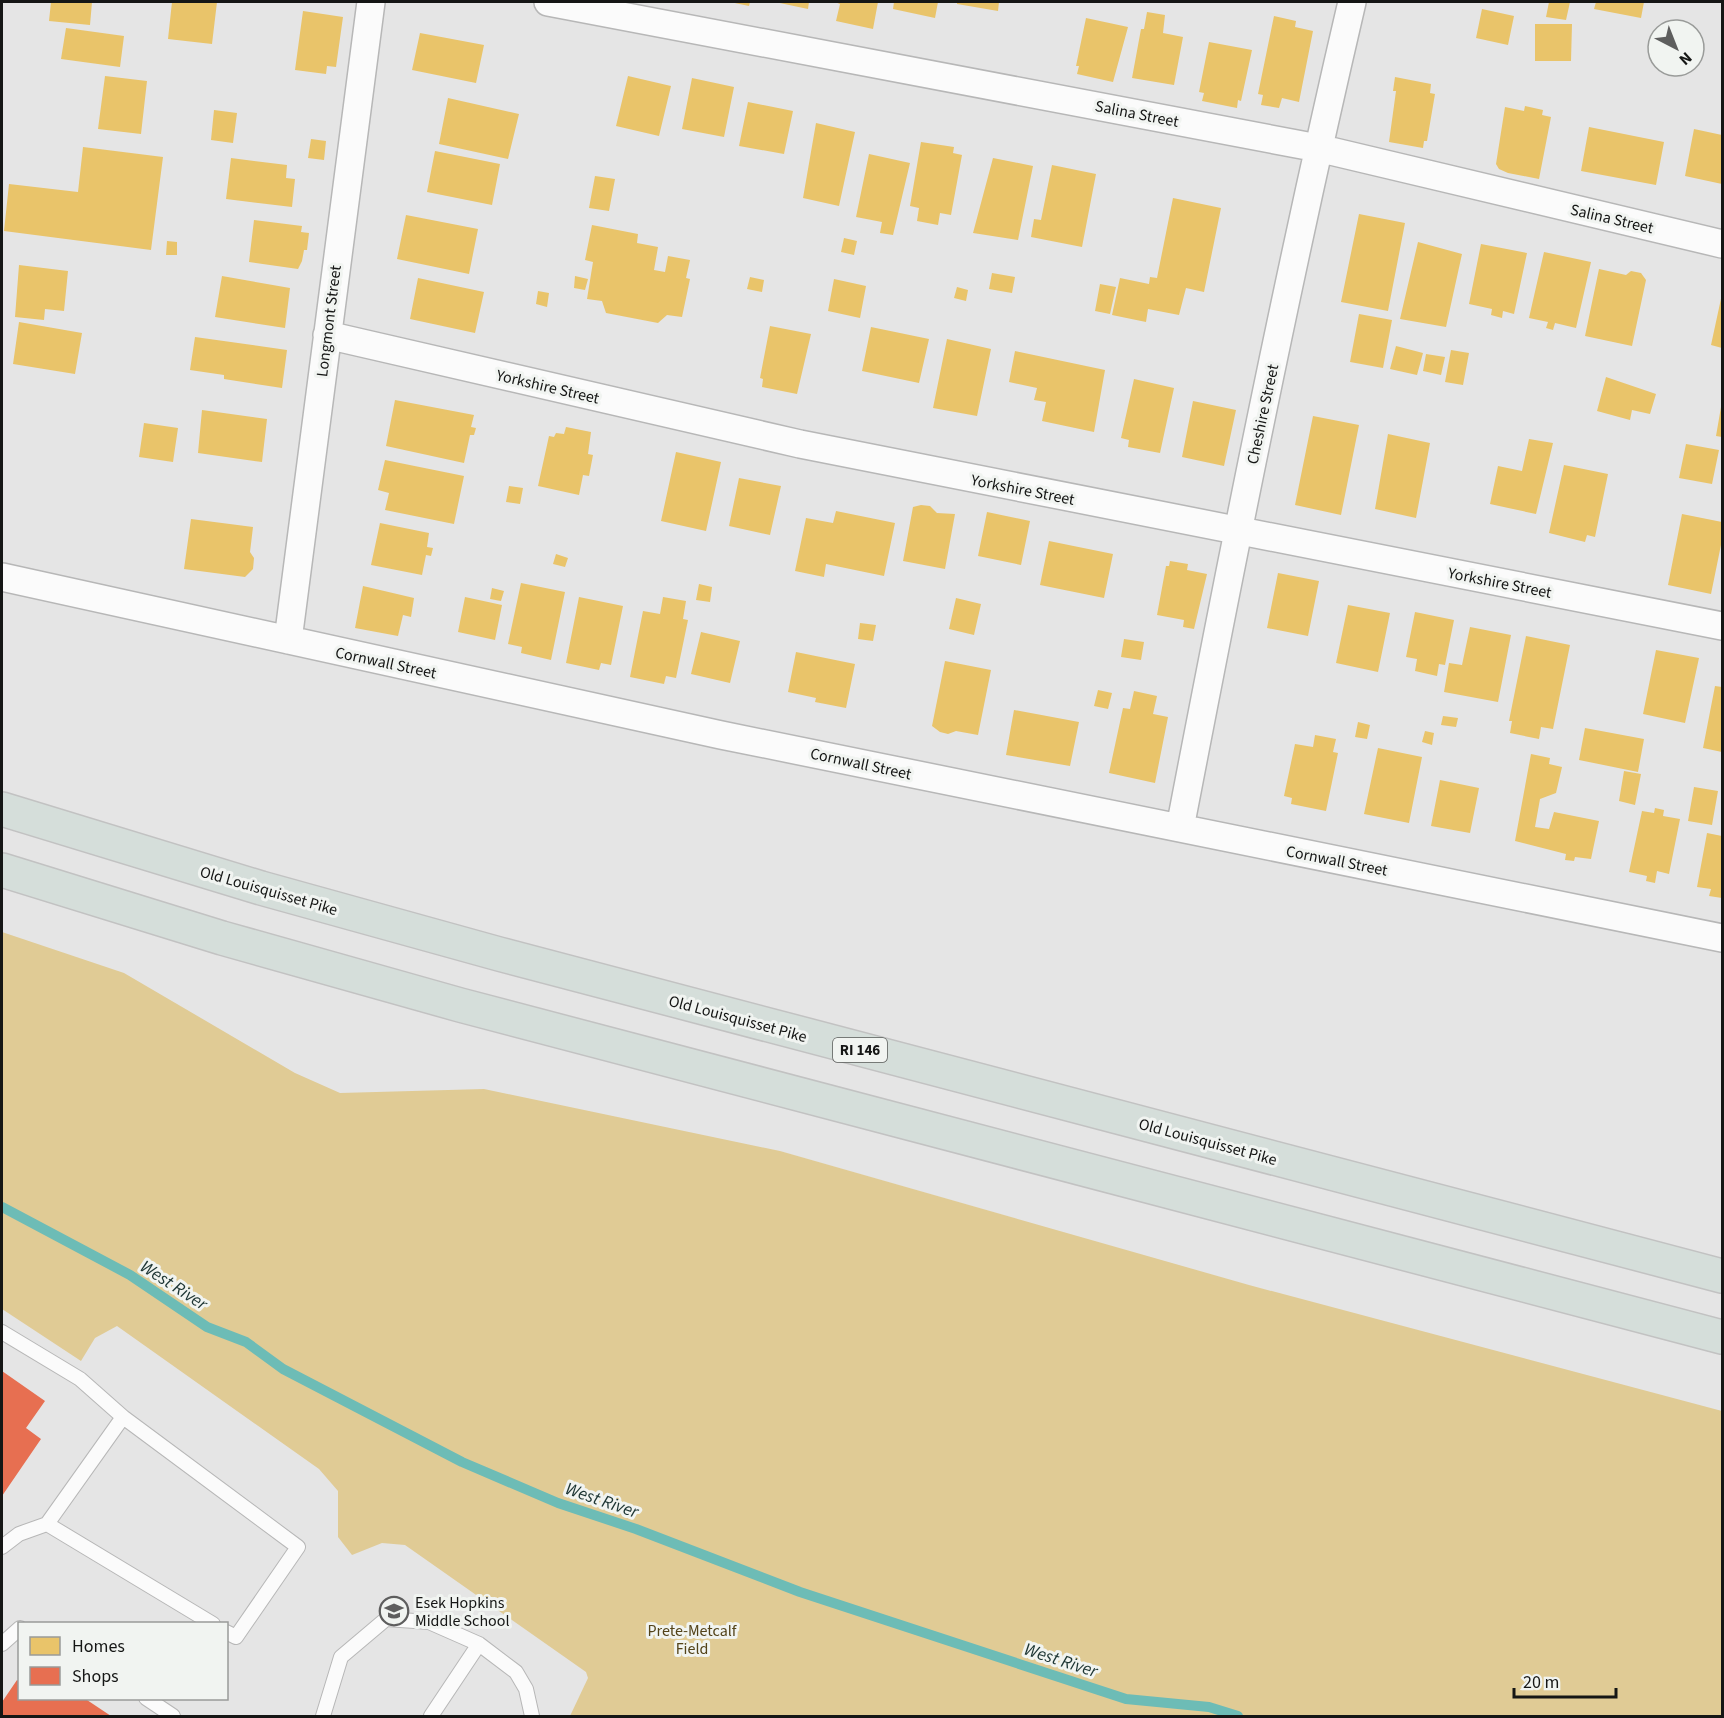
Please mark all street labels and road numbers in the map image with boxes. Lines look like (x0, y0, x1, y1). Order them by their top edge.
street label: Salina Street (1093, 95, 1181, 133)
street label: Salina Street (1568, 199, 1656, 239)
street label: Longmont Street (311, 263, 347, 378)
street label: Cheshire Street (1242, 362, 1284, 466)
street label: Yorkshire Street (493, 364, 602, 410)
street label: Yorkshire Street (968, 469, 1077, 511)
street label: Yorkshire Street (1445, 562, 1554, 604)
street label: Cornwall Street (333, 642, 439, 685)
street label: Cornwall Street (808, 743, 914, 786)
street label: Cornwall Street (1284, 840, 1390, 882)
street label: Old Louisquisset Pike (197, 861, 340, 921)
street label: Old Louisquisset Pike (666, 990, 809, 1048)
road number: RI 146 (833, 1038, 887, 1062)
street label: Old Louisquisset Pike (1136, 1113, 1279, 1171)

